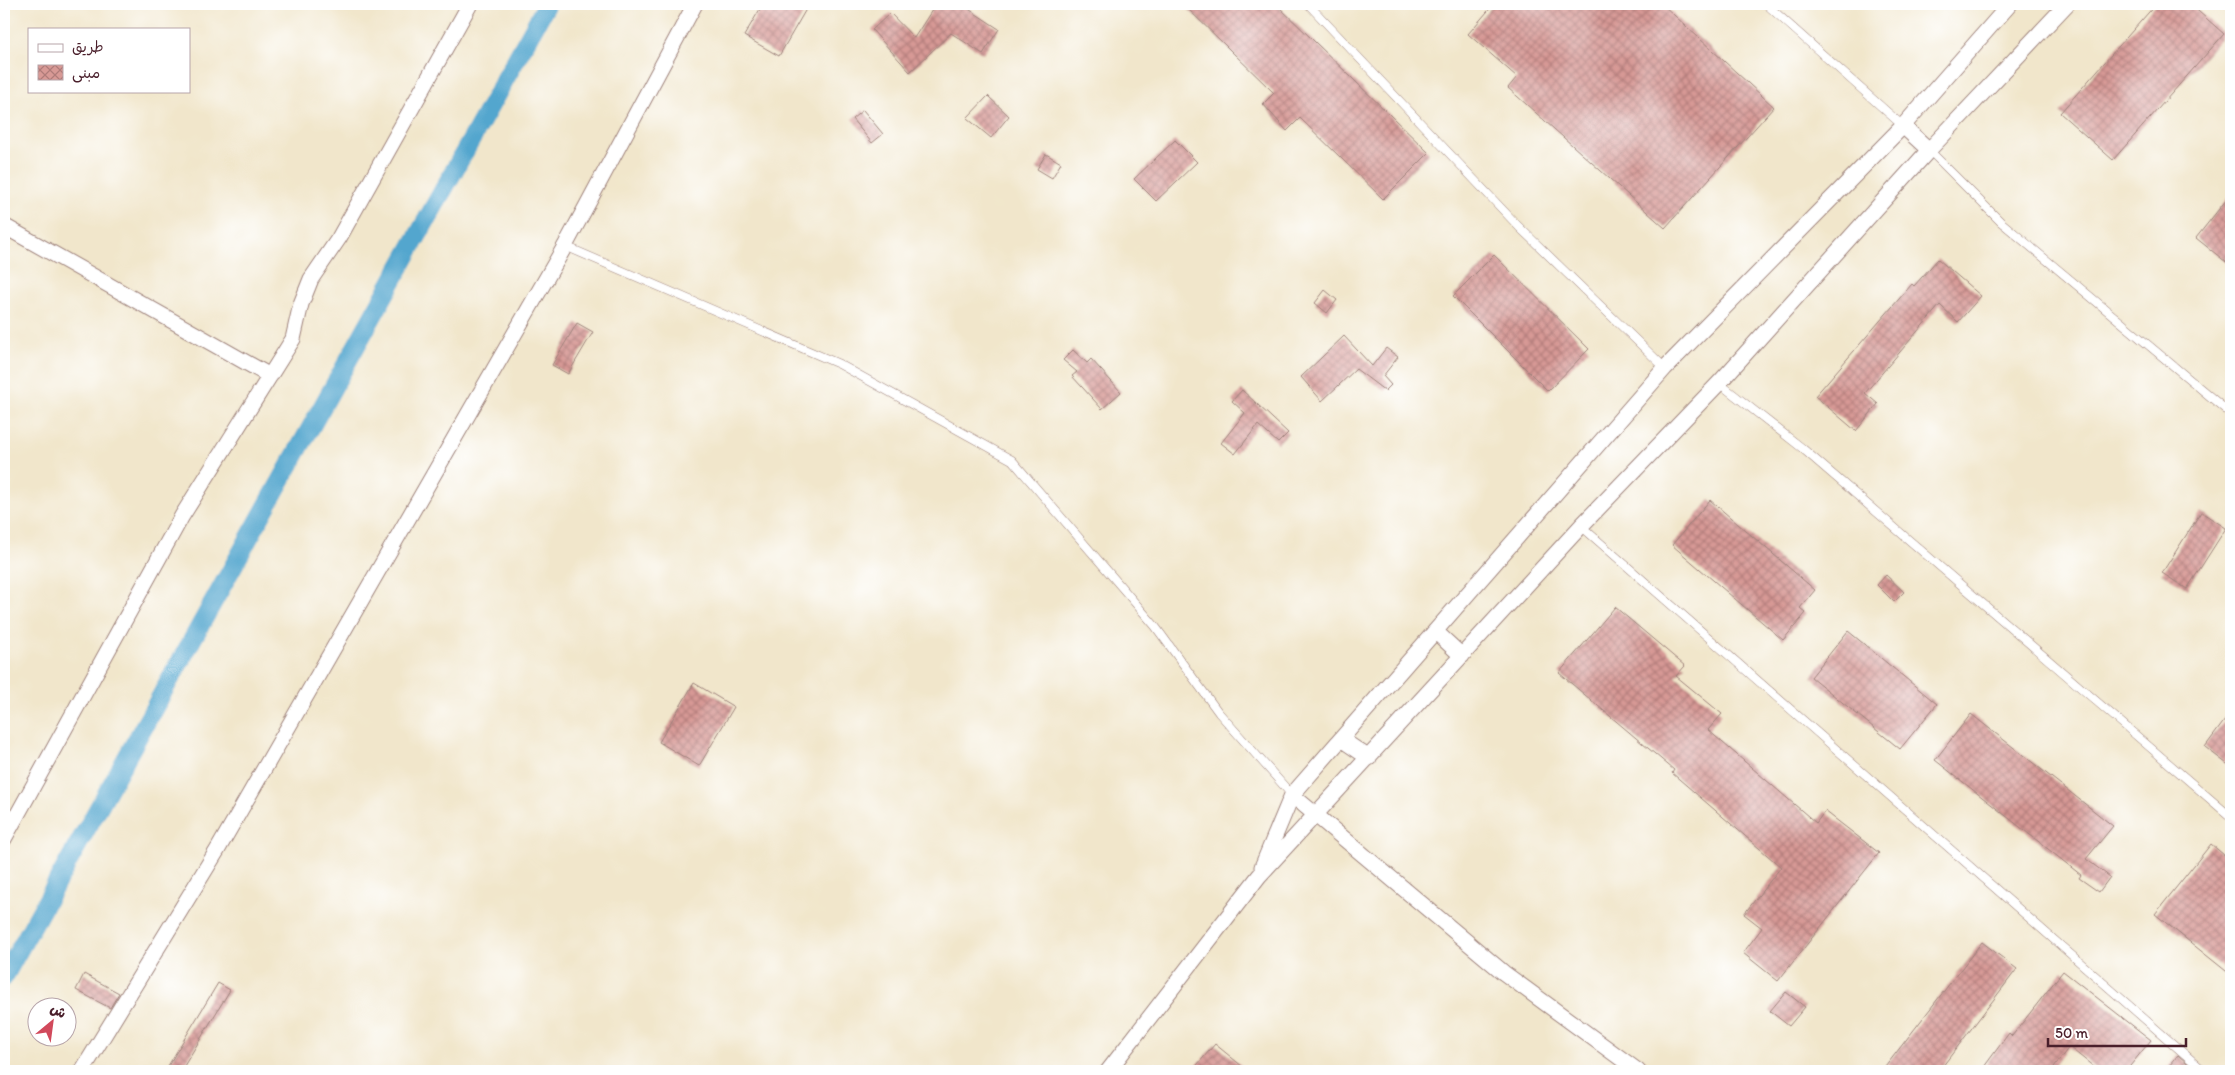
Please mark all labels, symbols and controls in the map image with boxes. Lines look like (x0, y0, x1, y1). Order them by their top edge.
legend (28, 28, 190, 92)
text: طريق (72, 38, 104, 56)
text: مبنى (72, 64, 100, 83)
north arrow (28, 998, 78, 1048)
text: ش (47, 1000, 69, 1022)
scale bar (2048, 1015, 2185, 1047)
text: 50 m (2055, 1024, 2088, 1042)

